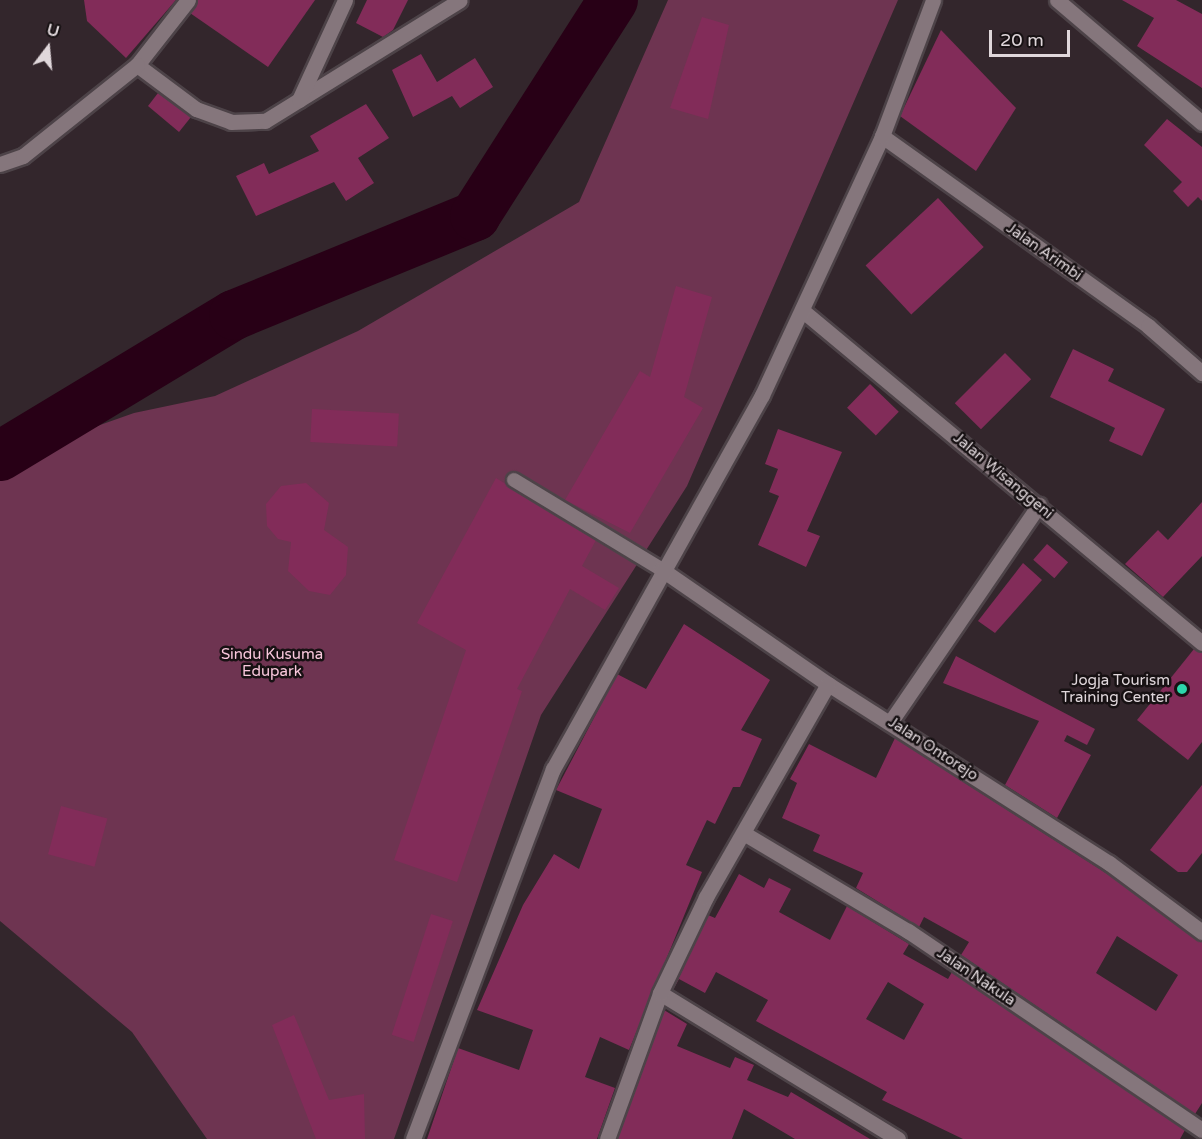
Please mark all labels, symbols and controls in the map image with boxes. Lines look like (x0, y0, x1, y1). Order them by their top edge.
north arrow (18, 18, 78, 78)
scale bar (992, 18, 1073, 56)
text: U (44, 19, 62, 42)
text: 20 m (1000, 29, 1044, 51)
street label: Jalan Arimbi (1003, 219, 1085, 285)
street label: Jalan Wisanggeni (950, 429, 1056, 523)
park label: Sindu Kusuma Edupark (221, 645, 323, 680)
place label: Jogja Tourism Training Center (1061, 671, 1170, 706)
marker: Jogja Tourism Training Center (1175, 682, 1189, 696)
street label: Jalan Ontorejo (885, 713, 981, 785)
street label: Jalan Nakula (933, 944, 1019, 1010)

